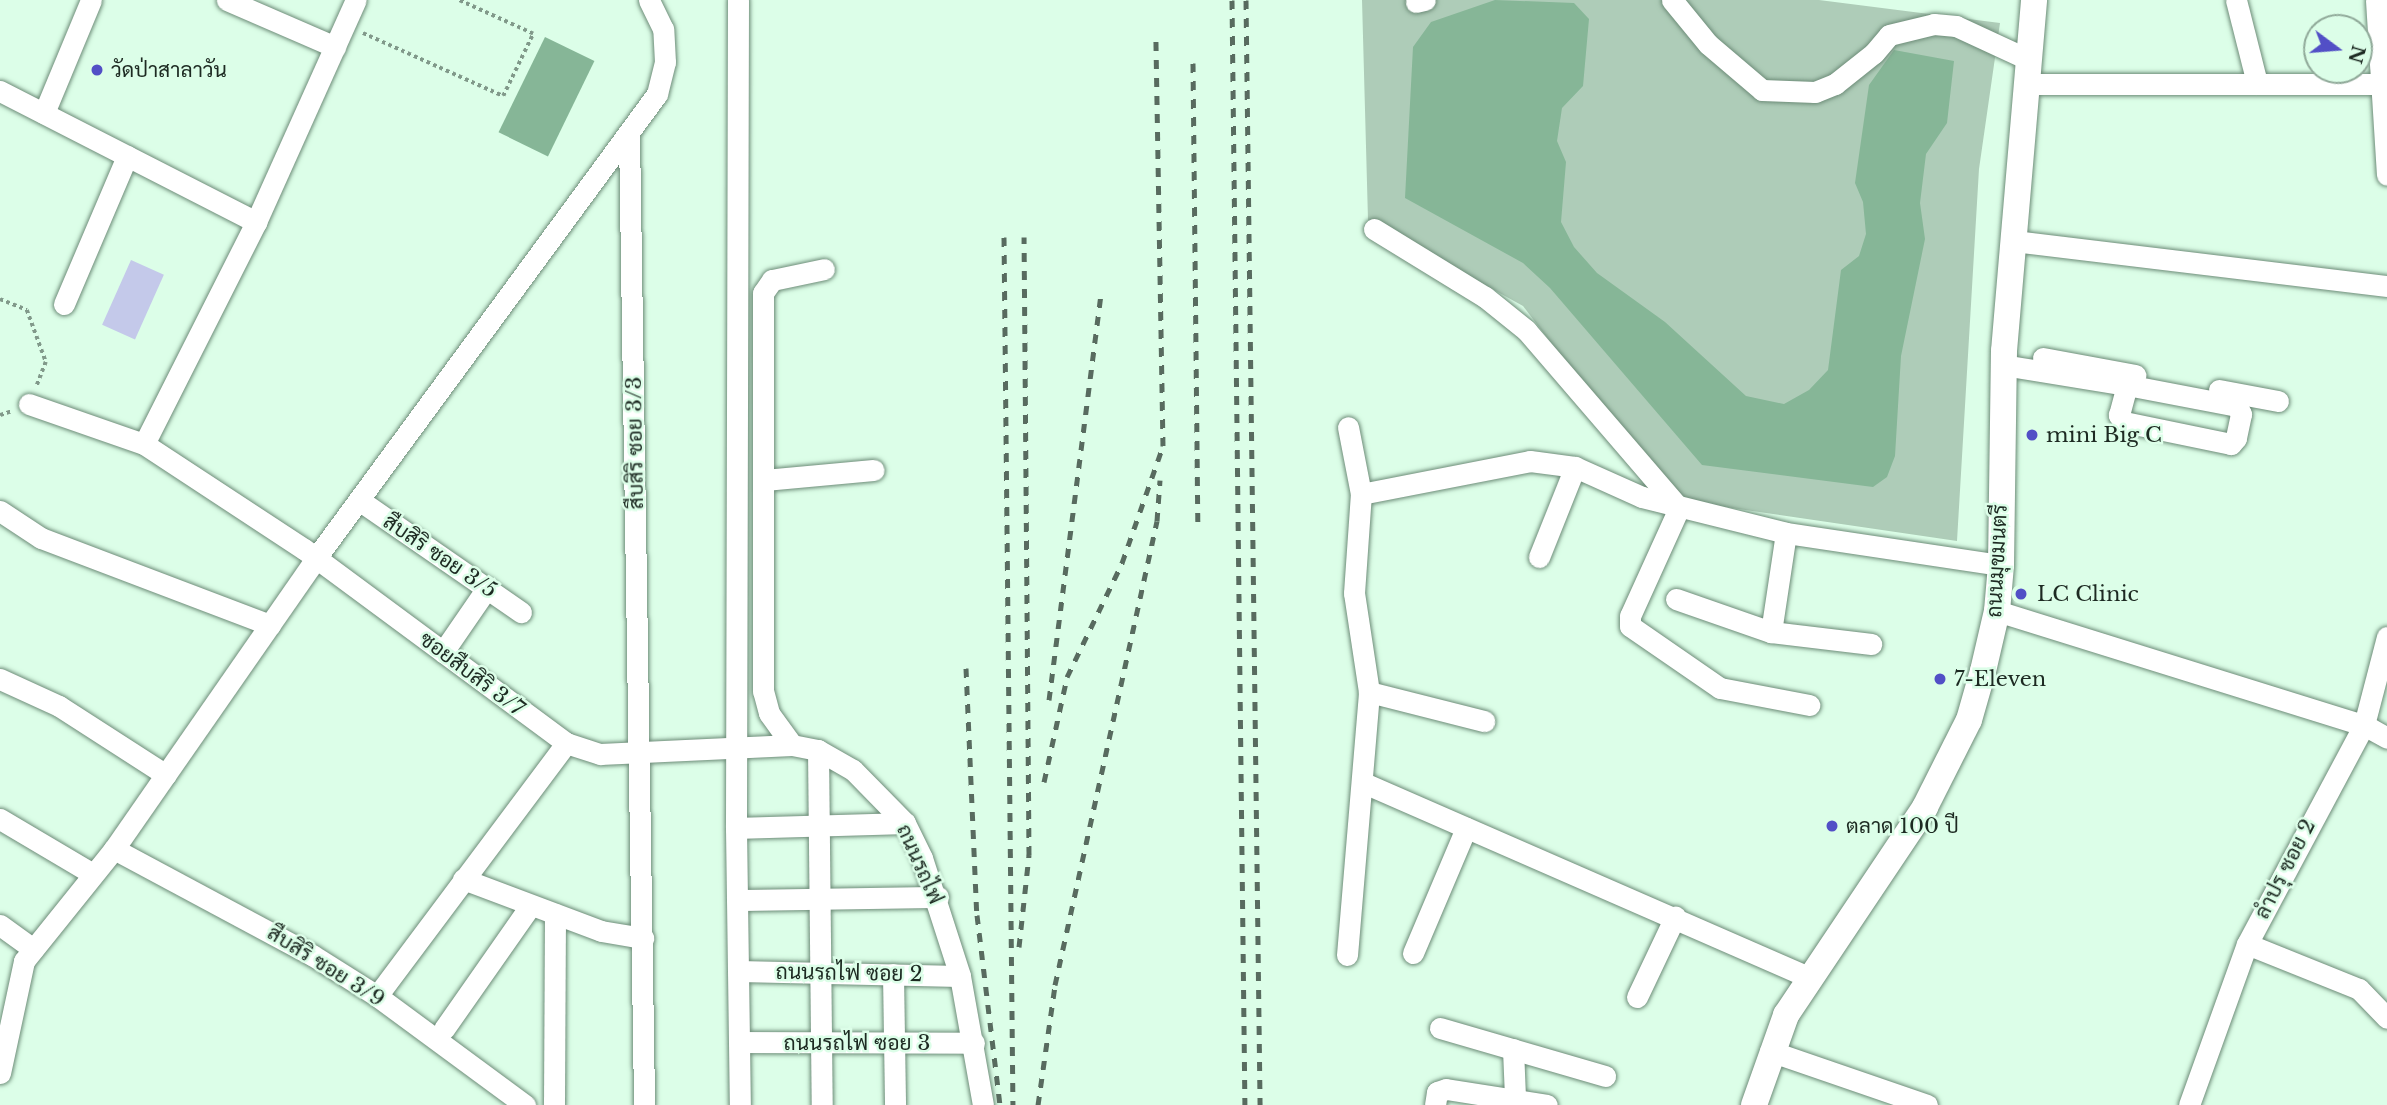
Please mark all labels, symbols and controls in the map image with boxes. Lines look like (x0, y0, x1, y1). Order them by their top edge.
north arrow (2303, 14, 2373, 84)
text: N (2343, 43, 2370, 66)
place label: วัดป่าสาลาวัน (111, 57, 227, 83)
marker: วัดป่าสาลาวัน (89, 62, 105, 78)
street label: สืบสิริ ซอย 3/3 (621, 376, 649, 510)
place label: mini Big C (2046, 422, 2162, 448)
marker: mini Big C (2024, 427, 2040, 443)
street label: ถนนมุขมนตรี (1981, 504, 2013, 618)
street label: สืบสิริ ซอย 3/5 (378, 509, 502, 603)
place label: LC Clinic (2037, 581, 2139, 607)
marker: LC Clinic (2011, 584, 2031, 604)
street label: ซอยสืบสิริ 3/7 (415, 626, 529, 722)
place label: 7-Eleven (1954, 666, 2046, 692)
marker: 7-Eleven (1932, 671, 1948, 687)
place label: ตลาด 100 ปี (1846, 813, 1959, 839)
street label: ลำปรุ ซอย 2 (2249, 815, 2321, 923)
marker: ตลาด 100 ปี (1824, 818, 1840, 834)
street label: ถนนรถไฟ (891, 820, 949, 908)
street label: สืบสิริ ซอย 3/9 (263, 920, 389, 1012)
street label: ถนนรถไฟ ซอย 2 (775, 959, 923, 987)
street label: ถนนรถไฟ ซอย 3 (784, 1030, 930, 1056)

